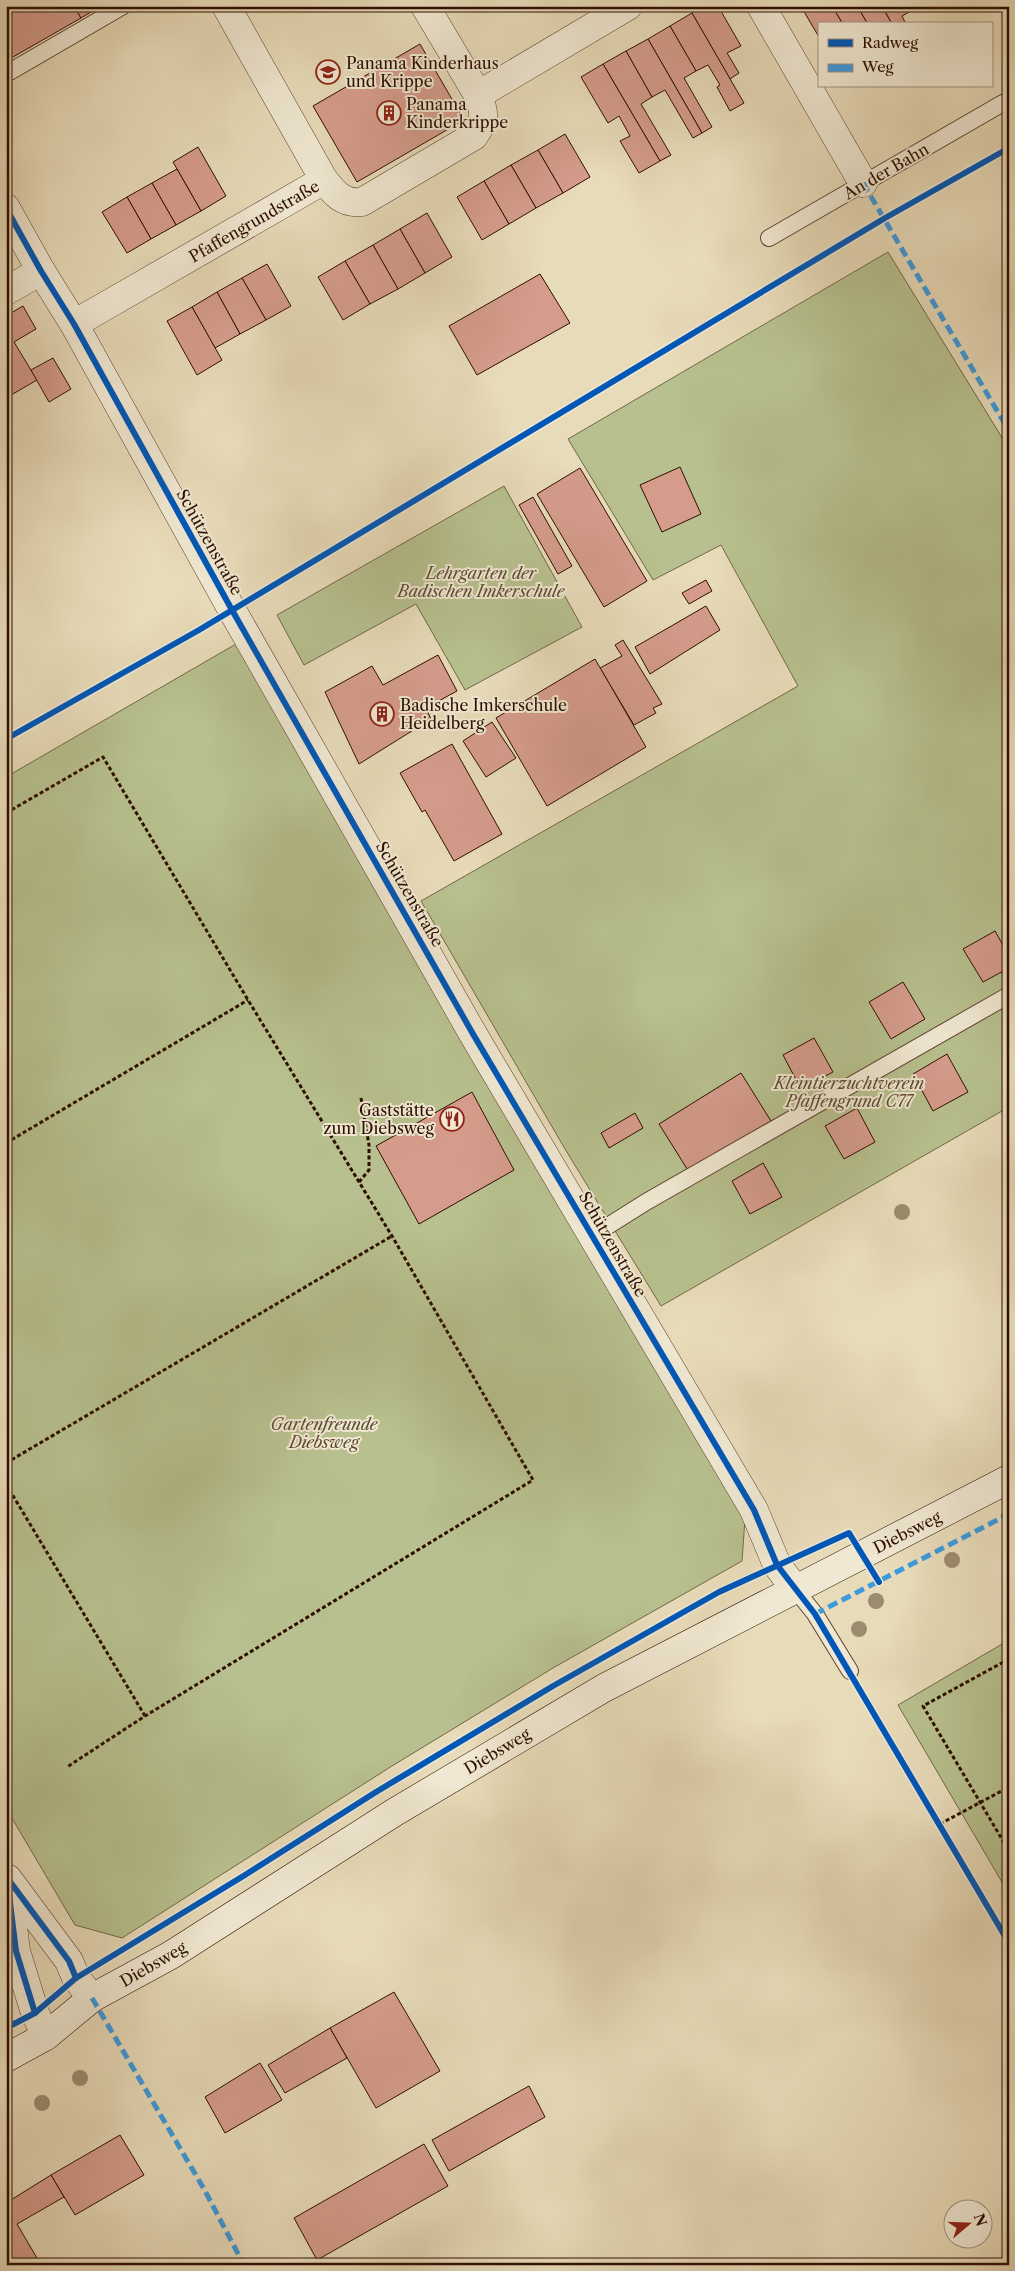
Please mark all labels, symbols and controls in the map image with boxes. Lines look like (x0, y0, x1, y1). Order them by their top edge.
legend (818, 22, 992, 88)
text: Radweg (862, 33, 918, 52)
place label: Panama Kinderhaus und Krippe (346, 53, 499, 91)
text: Weg (861, 57, 894, 76)
school or university icon: Panama Kinderhaus und Krippe (315, 59, 341, 85)
place label: Panama Kinderkrippe (406, 94, 508, 132)
building icon: Panama Kinderkrippe (376, 100, 402, 126)
street label: An der Bahn (839, 139, 932, 204)
street label: Pfaffengrundstraße (185, 176, 323, 266)
street label: Schützenstraße (173, 485, 247, 599)
park label: Lehrgarten der Badischen Imkerschule (395, 563, 566, 601)
place label: Badische Imkerschule Heidelberg (400, 695, 567, 733)
building icon: Badische Imkerschule Heidelberg (369, 701, 395, 727)
street label: Schützenstraße (372, 838, 448, 950)
park label: Kleintierzuchtverein Pfaffengrund C77 (772, 1073, 924, 1111)
place label: Gaststätte zum Diebsweg (323, 1100, 435, 1138)
restaurant icon: Gaststätte zum Diebsweg (439, 1106, 465, 1132)
street label: Schützenstraße (575, 1188, 651, 1300)
park label: Gartenfreunde Diebsweg (271, 1414, 379, 1452)
street label: Diebsweg (870, 1506, 945, 1558)
street label: Diebsweg (460, 1723, 534, 1779)
street label: Diebsweg (116, 1937, 190, 1991)
north arrow (942, 2198, 992, 2248)
text: N (970, 2211, 991, 2228)

